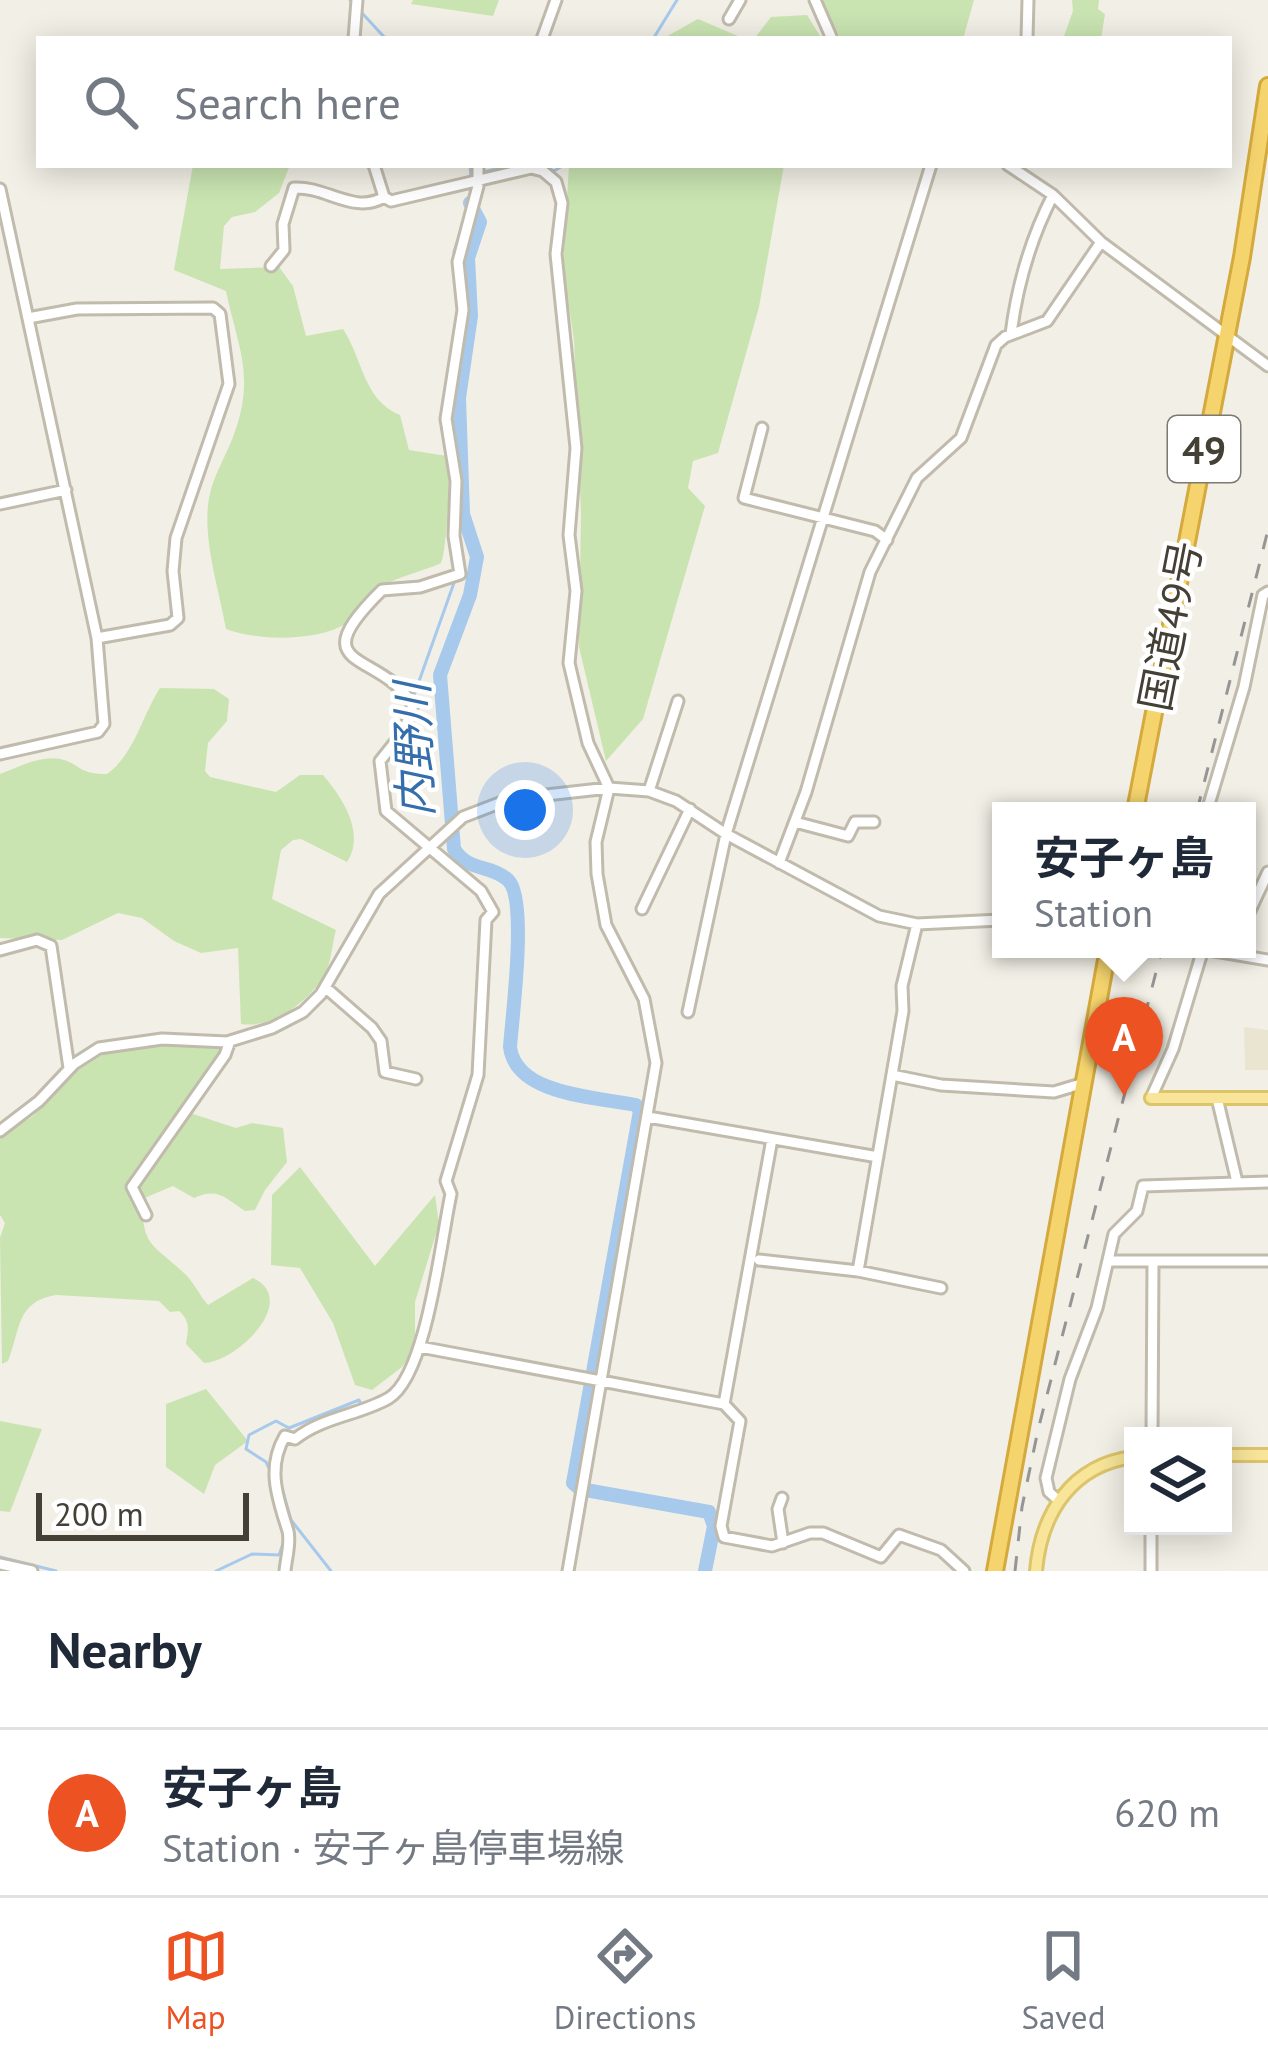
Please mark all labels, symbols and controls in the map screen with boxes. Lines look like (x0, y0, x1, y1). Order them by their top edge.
search box (36, 36, 1232, 168)
icon: search (78, 69, 144, 135)
text: Search here (174, 73, 401, 131)
road number: 49 (1168, 416, 1240, 482)
street label: 国道49号 (1127, 536, 1213, 716)
water label: 内野川 (382, 678, 444, 818)
your location (495, 780, 555, 840)
popup (992, 802, 1256, 958)
text: 安子ヶ島 (1034, 828, 1214, 886)
text: Station (1034, 887, 1153, 938)
pin: A (1085, 997, 1163, 1096)
map controls (1124, 1427, 1232, 1535)
button: layers (1124, 1427, 1232, 1535)
scale bar (36, 1487, 249, 1540)
text: 200 m (54, 1492, 144, 1535)
text: Nearby (48, 1616, 202, 1682)
text: 安子ヶ島 (162, 1758, 342, 1816)
text: A (75, 1787, 99, 1838)
text: 620 m (1114, 1787, 1220, 1838)
text: Station · 安子ヶ島停車場線 (162, 1822, 624, 1873)
tab: Map (163, 1923, 229, 2038)
tab: Directions (554, 1923, 696, 2038)
tab: Saved (1021, 1923, 1105, 2038)

